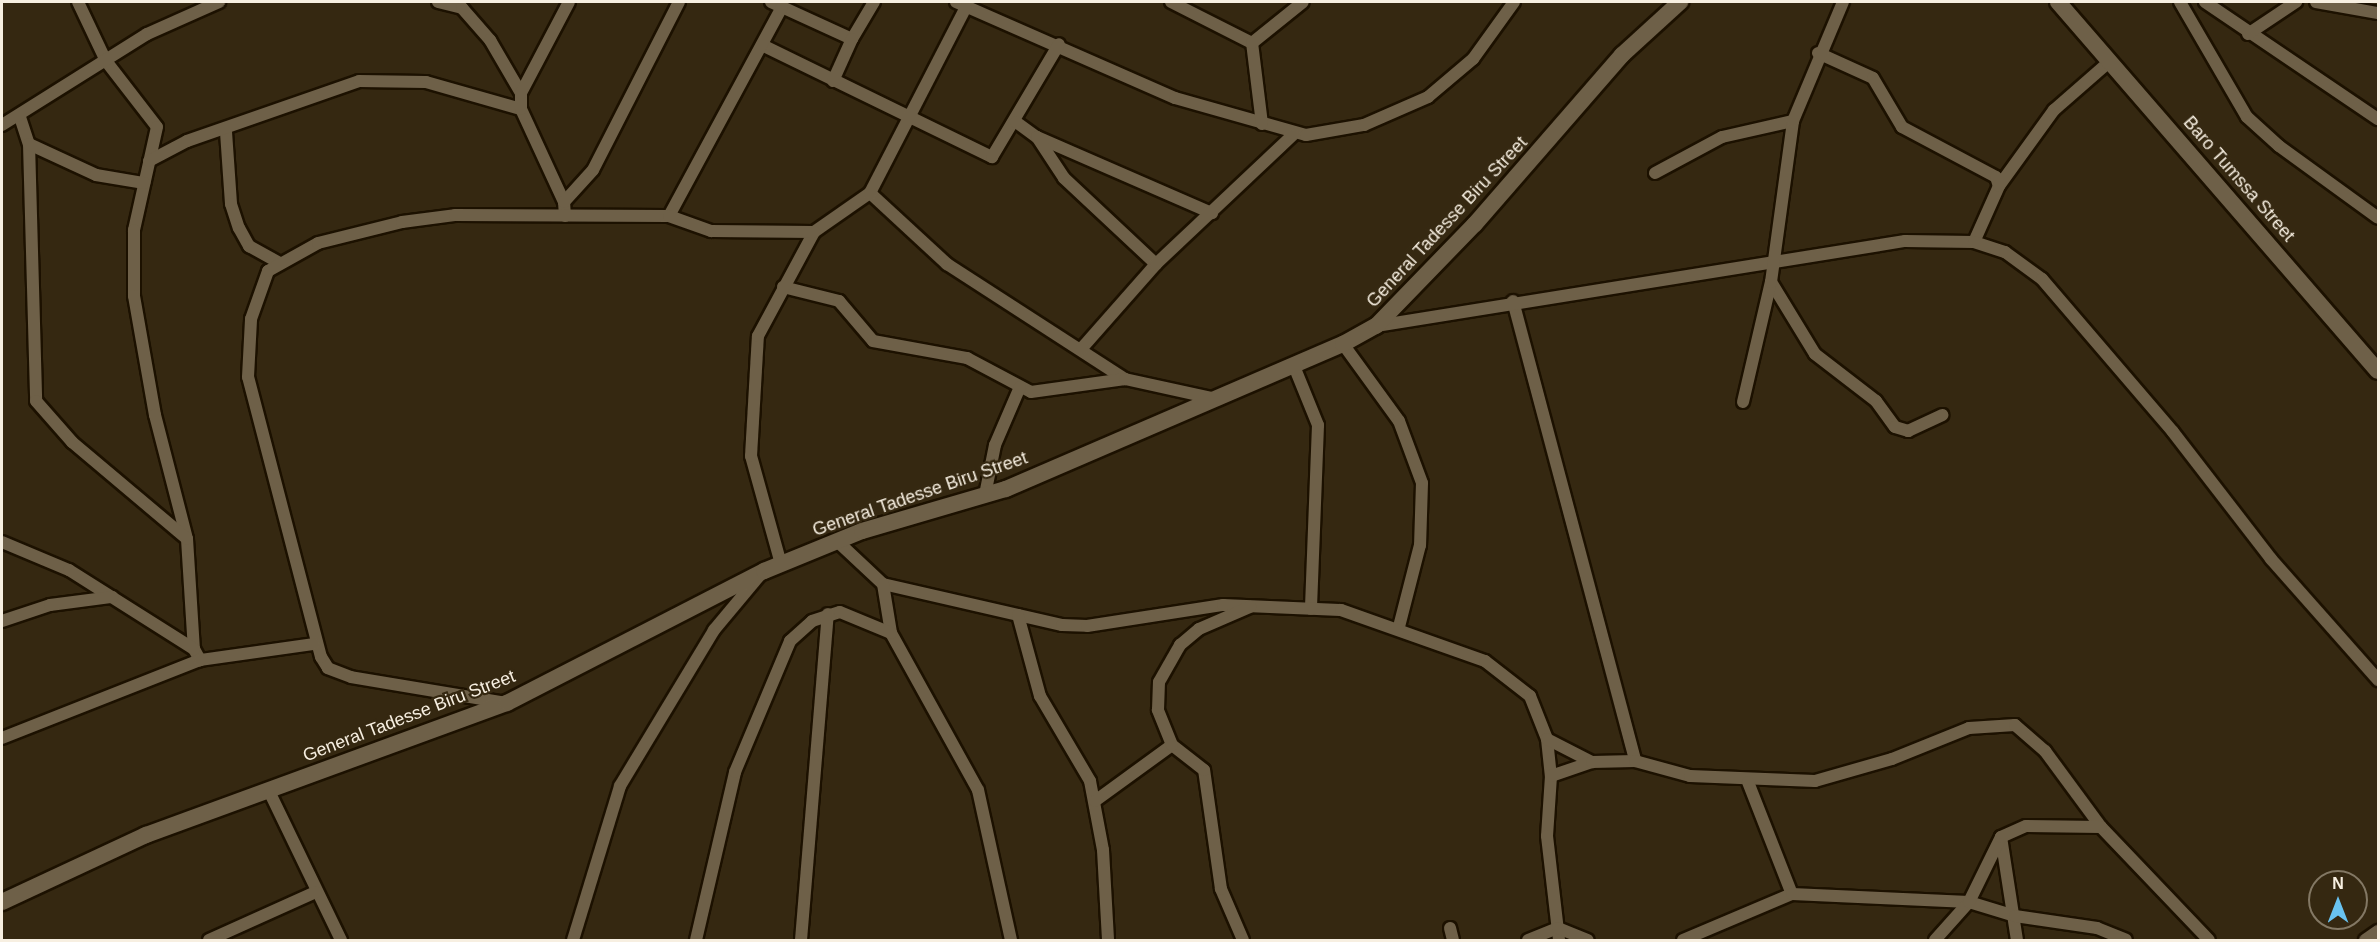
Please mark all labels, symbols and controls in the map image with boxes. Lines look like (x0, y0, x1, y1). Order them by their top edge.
street label: Baro Tumssa Street (2179, 112, 2299, 246)
street label: General Tadesse Biru Street (1362, 132, 1532, 312)
street label: General Tadesse Biru Street (810, 447, 1030, 541)
street label: General Tadesse Biru Street (300, 665, 518, 767)
north arrow (2308, 870, 2368, 930)
text: N (2332, 875, 2344, 892)

